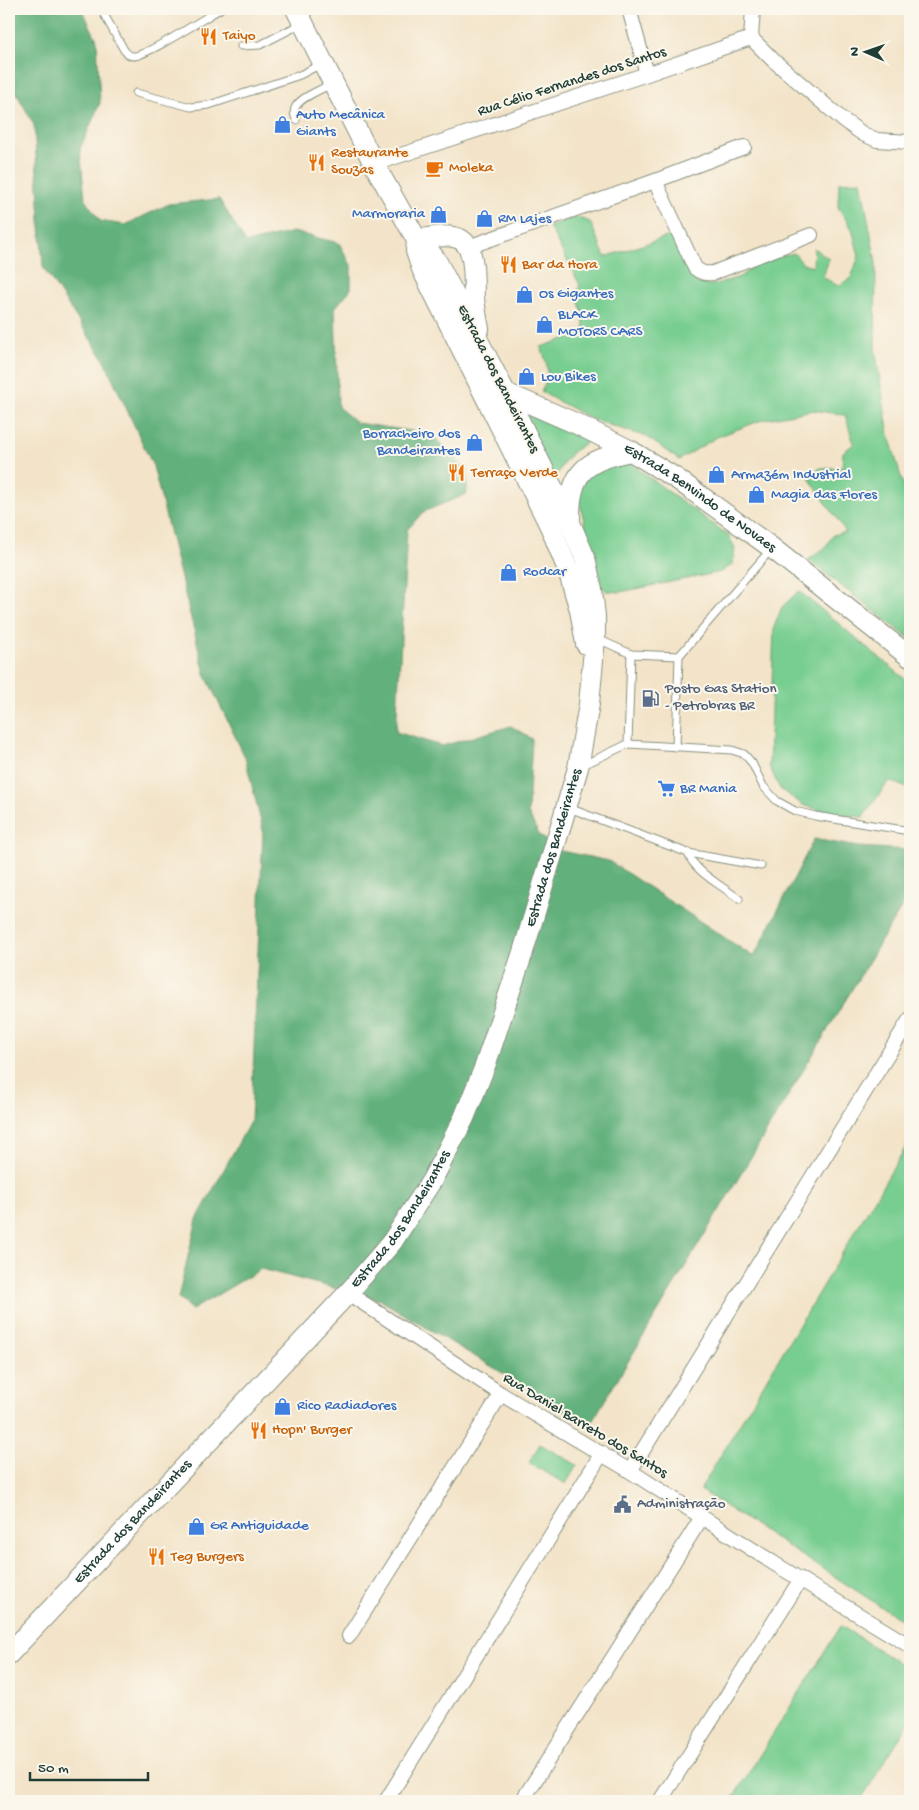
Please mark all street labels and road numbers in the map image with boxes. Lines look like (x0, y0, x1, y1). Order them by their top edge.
street label: Rua Célio Fernandes dos Santos (476, 43, 669, 121)
street label: Estrada dos Bandeirantes (453, 302, 543, 457)
street label: Estrada Benvindo de Novaes (621, 440, 780, 557)
street label: Estrada dos Bandeirantes (522, 766, 586, 929)
street label: Estrada dos Bandeirantes (347, 1147, 455, 1292)
street label: Rua Daniel Barreto dos Santos (499, 1370, 671, 1483)
street label: Estrada dos Bandeirantes (70, 1456, 196, 1588)

